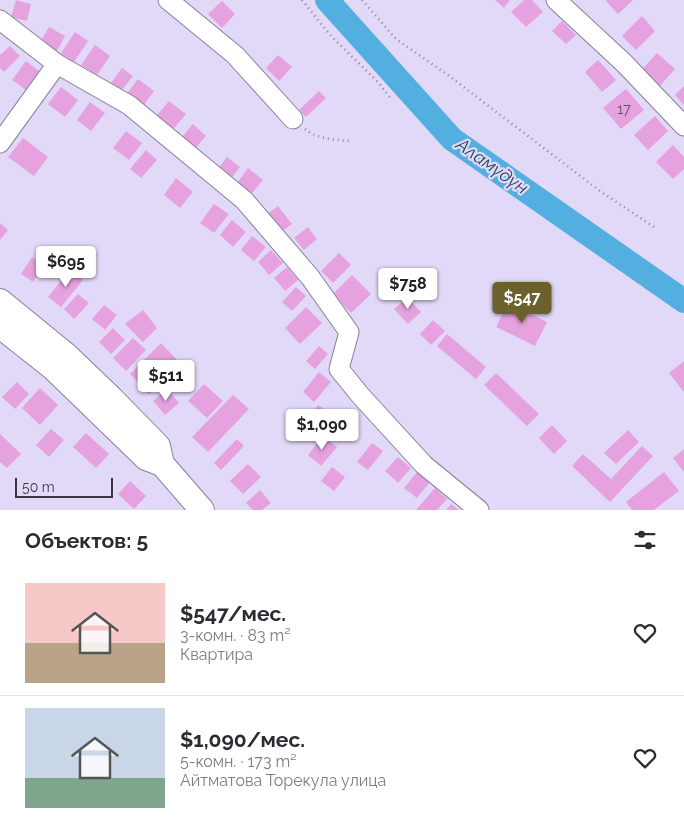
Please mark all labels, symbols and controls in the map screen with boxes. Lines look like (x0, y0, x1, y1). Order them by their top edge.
house number: 17 (617, 101, 631, 117)
water label: Аламүдүн (452, 133, 533, 198)
pin: $695 (36, 246, 96, 288)
text: $695 (47, 252, 85, 271)
pin: $758 (378, 268, 438, 310)
text: $758 (389, 274, 427, 293)
pin: $547 (492, 282, 552, 324)
text: $547 (503, 288, 541, 307)
pin: $511 (136, 360, 196, 402)
text: $511 (149, 366, 183, 385)
pin: $1,090 (281, 408, 363, 451)
text: $1,090 (297, 415, 347, 434)
scale bar (15, 475, 112, 498)
text: 50 m (22, 479, 55, 495)
icon: filters (631, 526, 659, 554)
text: Объектов: 5 (25, 528, 148, 553)
text: $547/мес. (180, 601, 286, 626)
icon: home (65, 603, 125, 663)
icon: heart (631, 619, 659, 647)
text: 3-комн. · 83 m² (180, 626, 290, 645)
text: Квартира (180, 645, 253, 664)
text: $1,090/мес. (180, 727, 305, 752)
icon: home (65, 728, 125, 788)
icon: heart (631, 744, 659, 772)
text: 5-комн. · 173 m² (180, 752, 296, 771)
text: Айтматова Торекула улица (180, 771, 386, 790)

